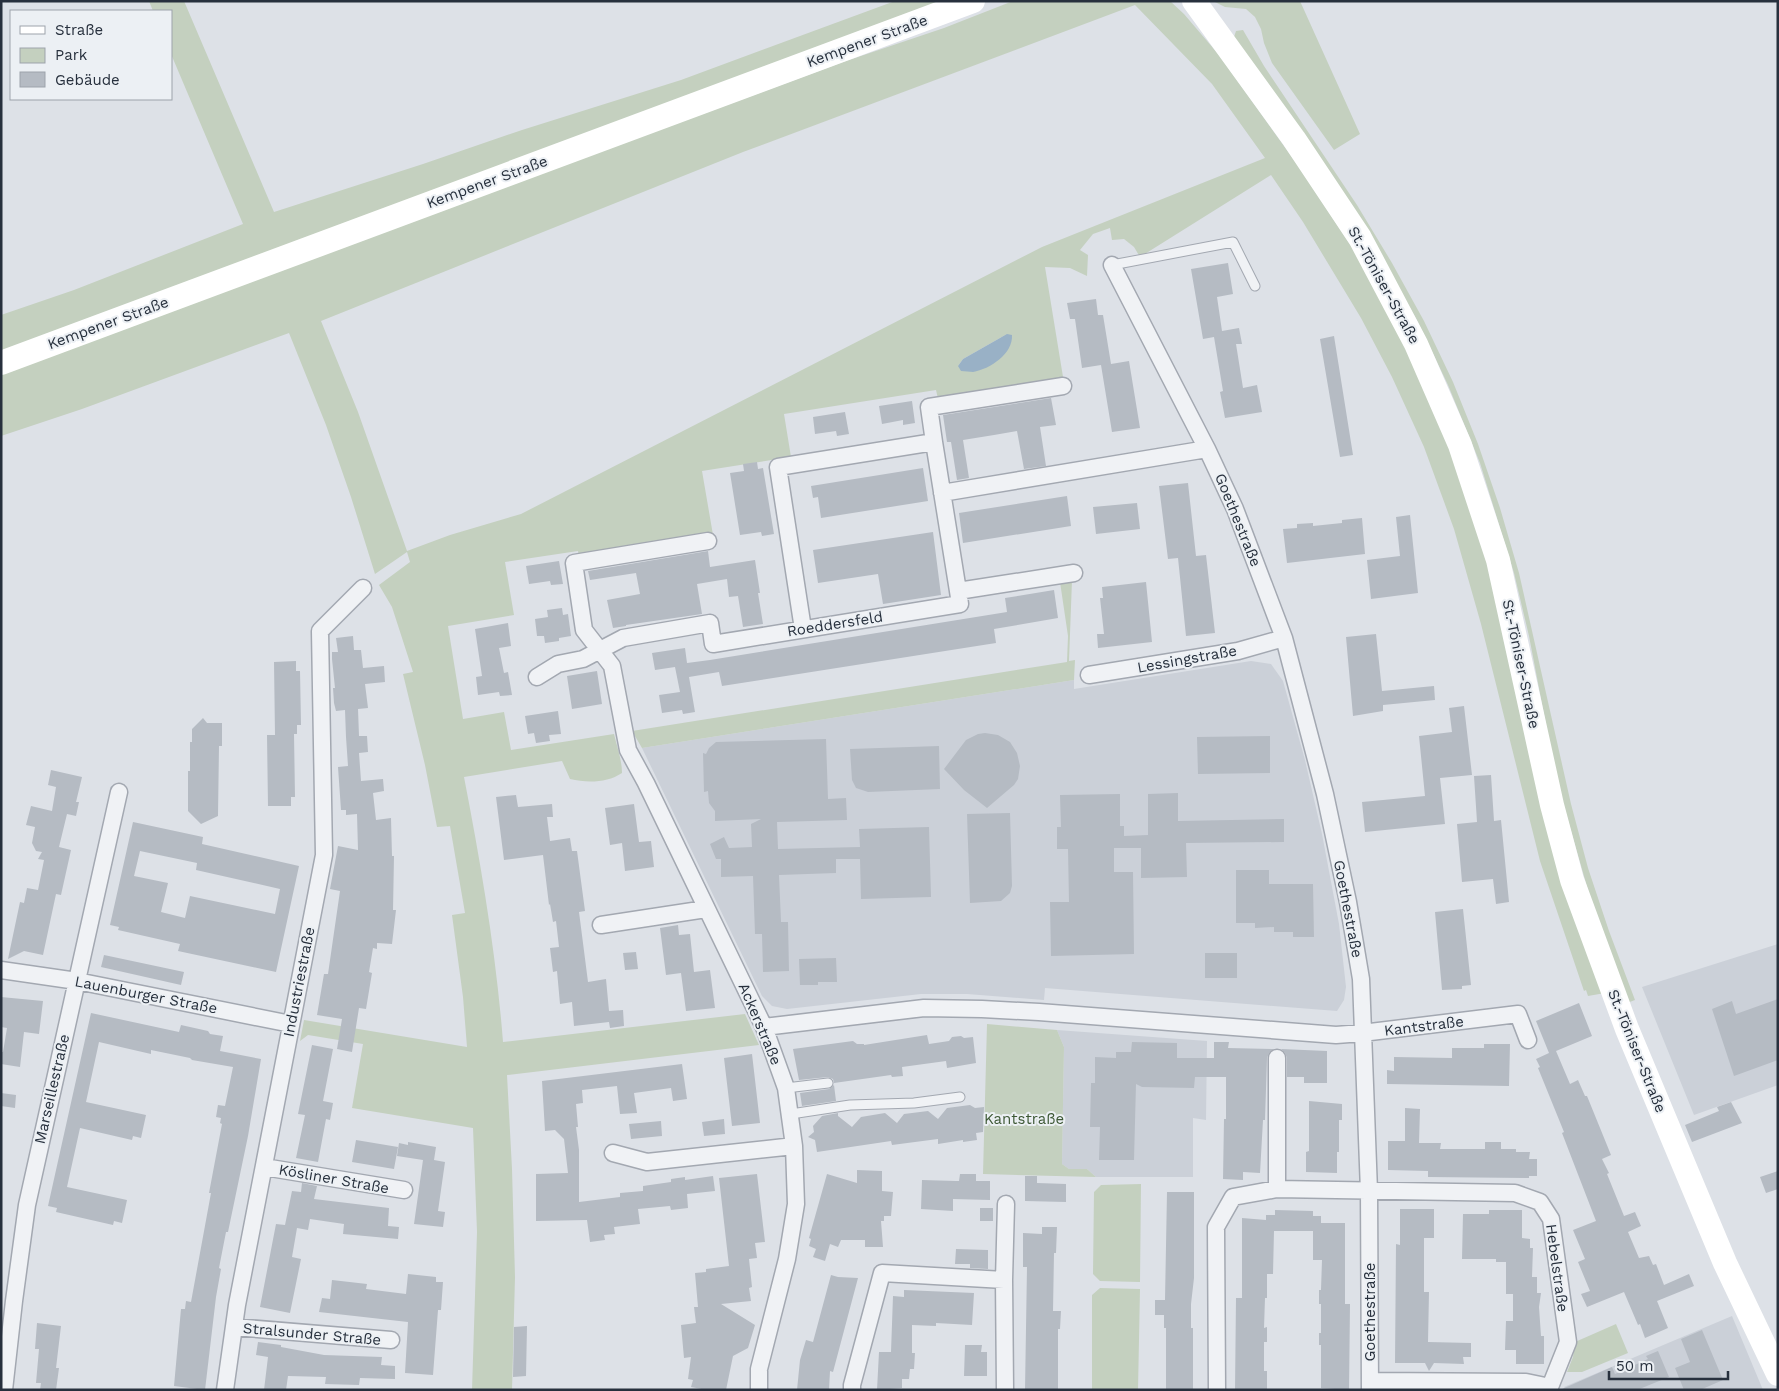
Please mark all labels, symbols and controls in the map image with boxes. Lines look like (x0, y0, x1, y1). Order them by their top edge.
legend (10, 10, 172, 100)
street label: Kempener Straße (804, 11, 930, 71)
text: Straße (55, 21, 103, 39)
text: Park (55, 46, 88, 64)
text: Gebäude (55, 71, 120, 89)
street label: Kempener Straße (424, 152, 550, 212)
street label: St.-Töniser-Straße (1344, 223, 1424, 347)
street label: Kempener Straße (45, 293, 171, 353)
street label: Goethestraße (1211, 471, 1265, 569)
street label: St.-Töniser-Straße (1499, 598, 1543, 730)
street label: Roeddersfeld (786, 608, 884, 640)
street label: Lessingstraße (1136, 641, 1238, 677)
street label: Goethestraße (1330, 859, 1366, 959)
street label: Industriestraße (280, 925, 318, 1039)
street label: Lauenburger Straße (73, 972, 219, 1018)
street label: Ackerstraße (735, 980, 785, 1068)
street label: St.-Töniser-Straße (1604, 987, 1670, 1115)
street label: Kantstraße (1383, 1012, 1465, 1040)
street label: Marseillestraße (31, 1032, 73, 1146)
park label: Kantstraße (984, 1110, 1064, 1128)
street label: Kösliner Straße (277, 1160, 391, 1198)
street label: Hebelstraße (1542, 1223, 1572, 1313)
street label: Goethestraße (1361, 1262, 1379, 1362)
street label: Stralsunder Straße (242, 1319, 382, 1349)
scale bar (1609, 1348, 1728, 1380)
text: 50 m (1616, 1357, 1653, 1375)

